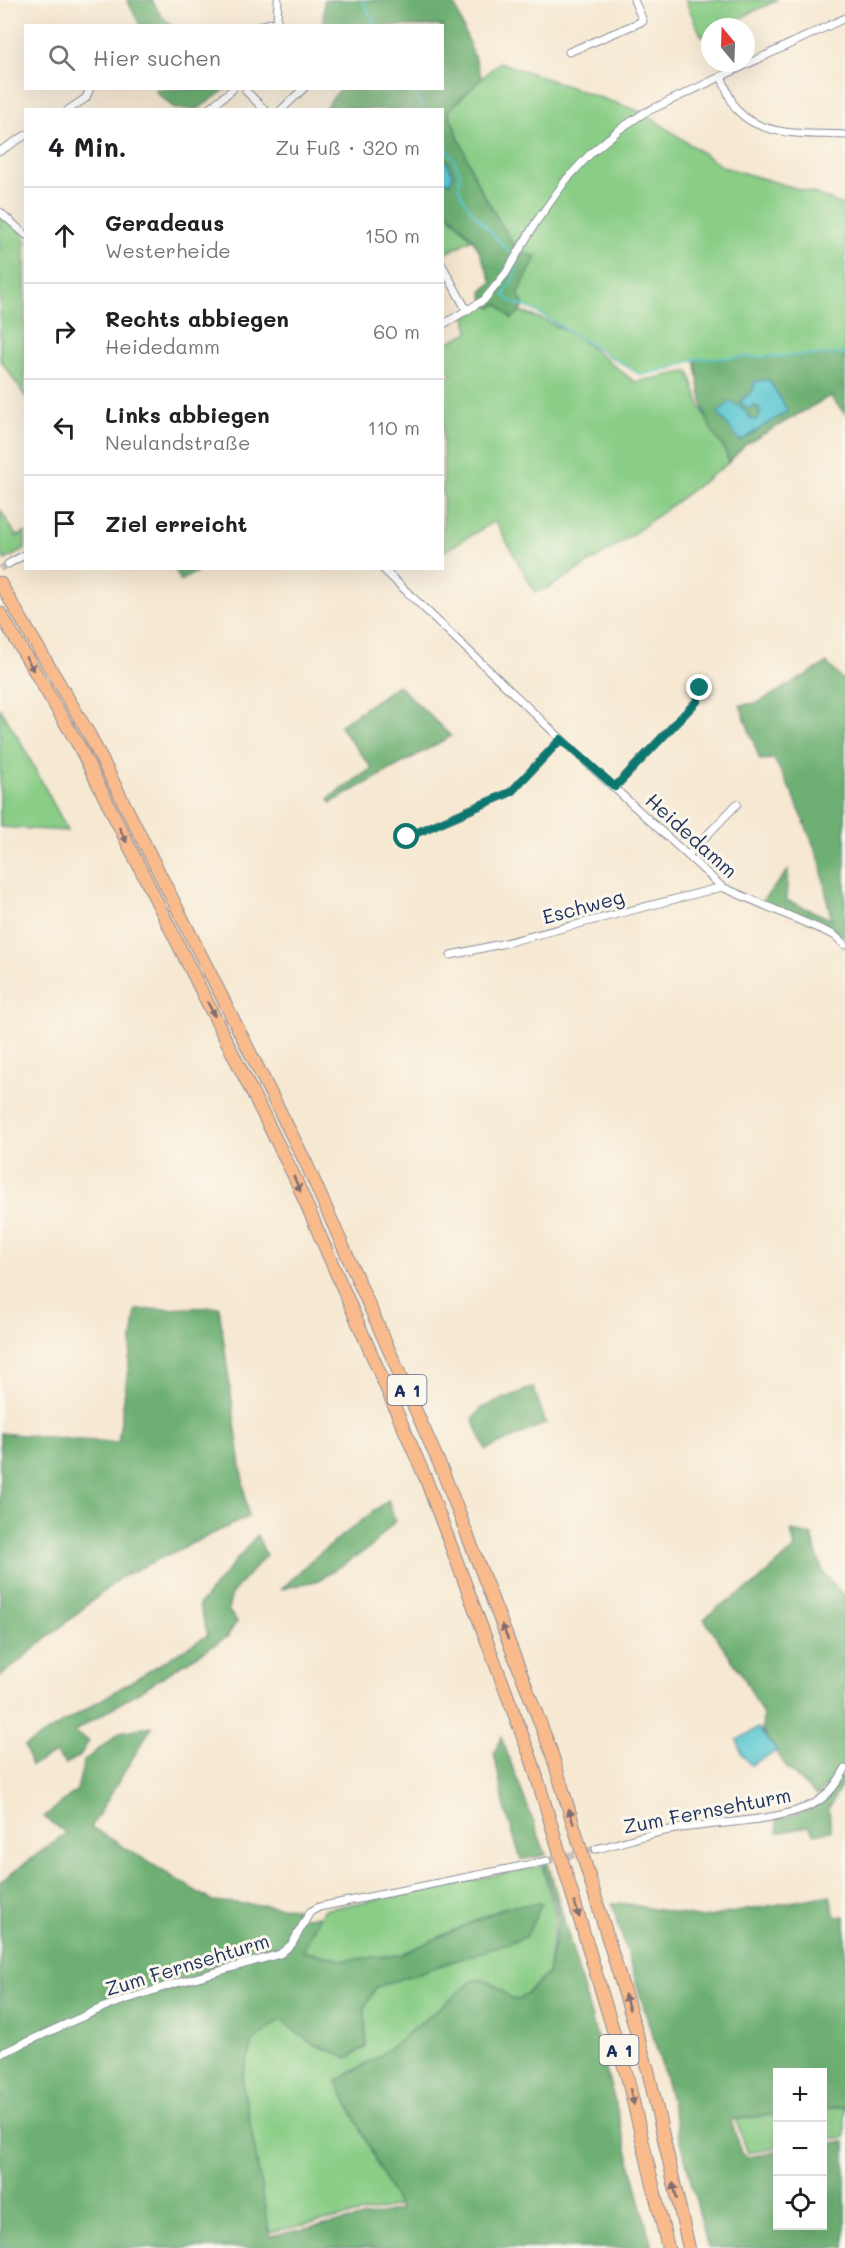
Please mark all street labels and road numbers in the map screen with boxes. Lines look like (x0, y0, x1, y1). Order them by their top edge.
street label: Heidedamm (641, 787, 743, 883)
street label: Eschweg (539, 883, 627, 929)
road number: A 1 (388, 1375, 426, 1405)
street label: Zum Fernsehturm (621, 1781, 793, 1839)
street label: Zum Fernsehturm (102, 1927, 272, 2001)
road number: A 1 (600, 2035, 638, 2065)

